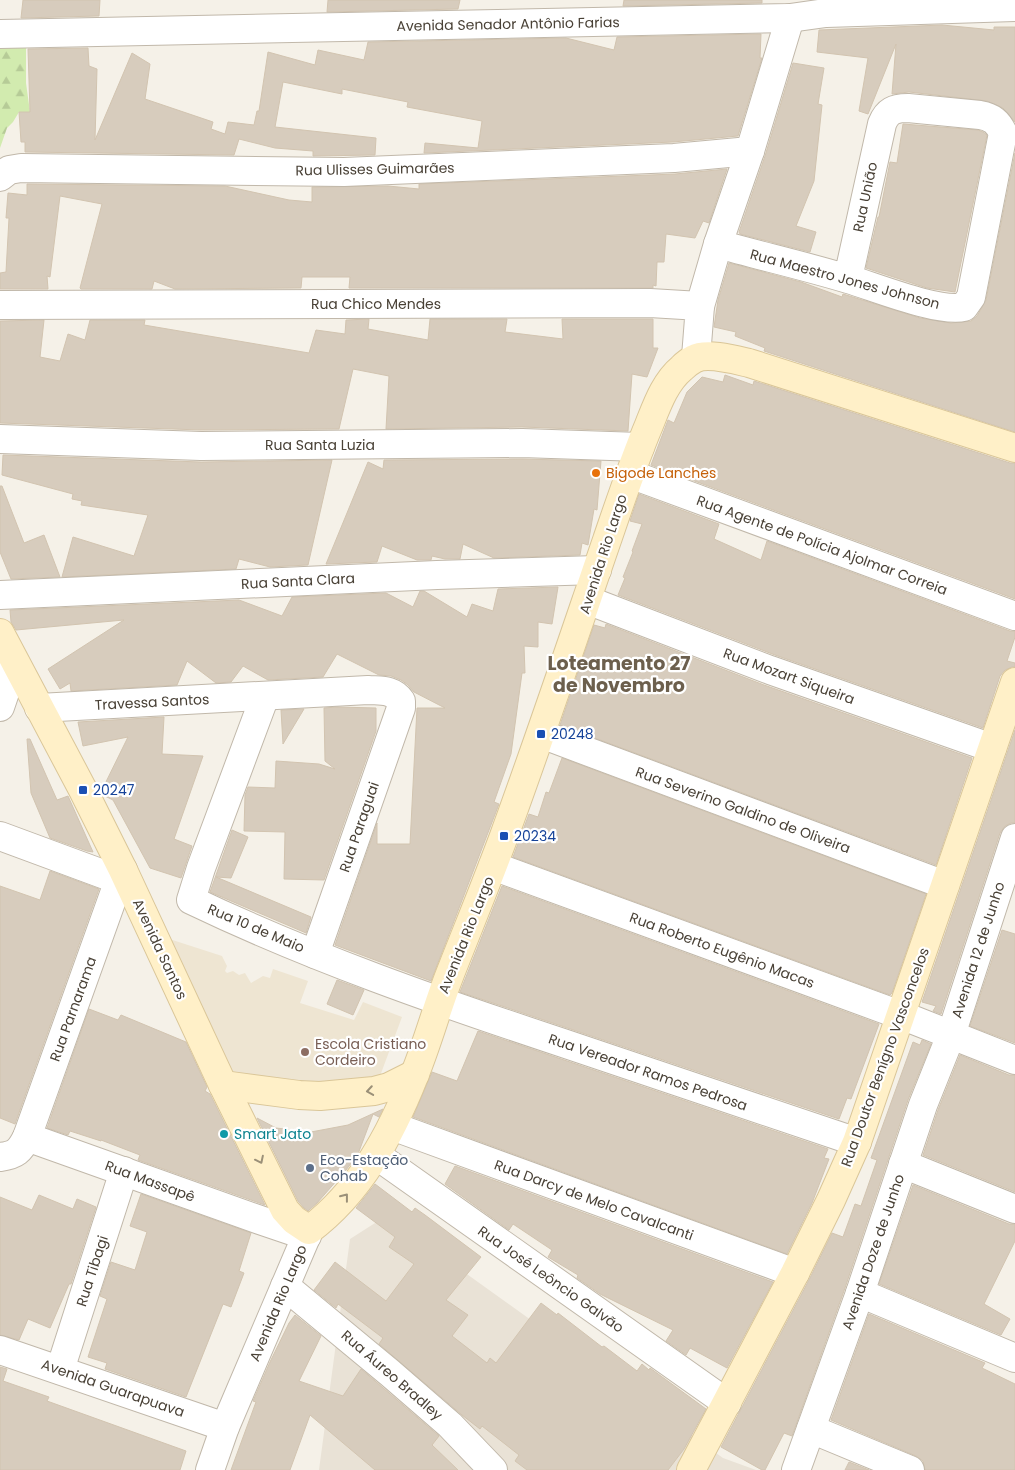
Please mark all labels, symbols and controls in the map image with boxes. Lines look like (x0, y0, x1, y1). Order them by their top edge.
street label: Avenida Senador Antônio Farias (396, 12, 620, 36)
street label: Rua Ulisses Guimarães (295, 158, 455, 180)
street label: Rua União (848, 160, 882, 234)
street label: Rua Maestro Jones Johnson (748, 244, 942, 314)
street label: Rua Chico Mendes (311, 294, 441, 314)
street label: Rua Santa Luzia (265, 435, 375, 455)
place label: Bigode Lanches (606, 463, 716, 483)
marker: Bigode Lanches (590, 467, 602, 479)
street label: Rua Agente de Polícia Ajolmar Correia (694, 490, 950, 600)
street label: Avenida Rio Largo (574, 492, 632, 616)
street label: Rua Santa Clara (241, 568, 355, 594)
street label: Rua Mozart Siqueira (721, 643, 857, 709)
district label: Loteamento 27 de Novembro (548, 650, 690, 699)
street label: Travessa Santos (94, 689, 210, 715)
place label: 20248 (551, 724, 594, 744)
marker: 20248 (535, 728, 547, 740)
street label: Rua Severino Galdino de Oliveira (633, 762, 853, 858)
street label: Rua Paraguai (334, 779, 384, 875)
place label: 20247 (93, 780, 135, 800)
marker: 20247 (77, 784, 89, 796)
place label: 20234 (514, 826, 556, 846)
marker: 20234 (498, 830, 510, 842)
street label: Avenida Rio Largo (433, 873, 499, 997)
street label: Avenida 12 de Junho (946, 879, 1010, 1021)
street label: Avenida Santos (128, 895, 192, 1003)
street label: Rua 10 de Maio (204, 899, 308, 957)
street label: Rua Roberto Eugênio Macas (627, 907, 817, 993)
street label: Rua Doutor Benígno Vasconcelos (836, 945, 934, 1169)
street label: Rua Parnarama (45, 954, 101, 1064)
street label: Rua Vereador Ramos Pedrosa (546, 1028, 750, 1116)
place label: Escola Cristiano Cordeiro (315, 1034, 426, 1070)
marker: Escola Cristiano Cordeiro (299, 1046, 311, 1058)
one-way arrow (365, 1085, 373, 1096)
place label: Smart Jato (234, 1124, 311, 1144)
marker: Smart Jato (218, 1128, 230, 1140)
place label: Eco-Estação Cohab (320, 1150, 408, 1186)
street label: Rua Massapê (102, 1155, 198, 1207)
one-way arrow (254, 1155, 265, 1164)
street label: Rua Darcy de Melo Cavalcanti (492, 1155, 696, 1245)
marker: Eco-Estação Cohab (304, 1162, 316, 1174)
street label: Avenida Doze de Junho (837, 1171, 909, 1333)
one-way arrow (339, 1194, 347, 1203)
street label: Rua José Leôncio Galvão (474, 1221, 628, 1337)
street label: Rua Tibagi (71, 1233, 113, 1309)
street label: Avenida Rio Largo (244, 1242, 312, 1364)
street label: Rua Áureo Bradley (337, 1325, 447, 1425)
street label: Avenida Guarapuava (39, 1354, 187, 1422)

